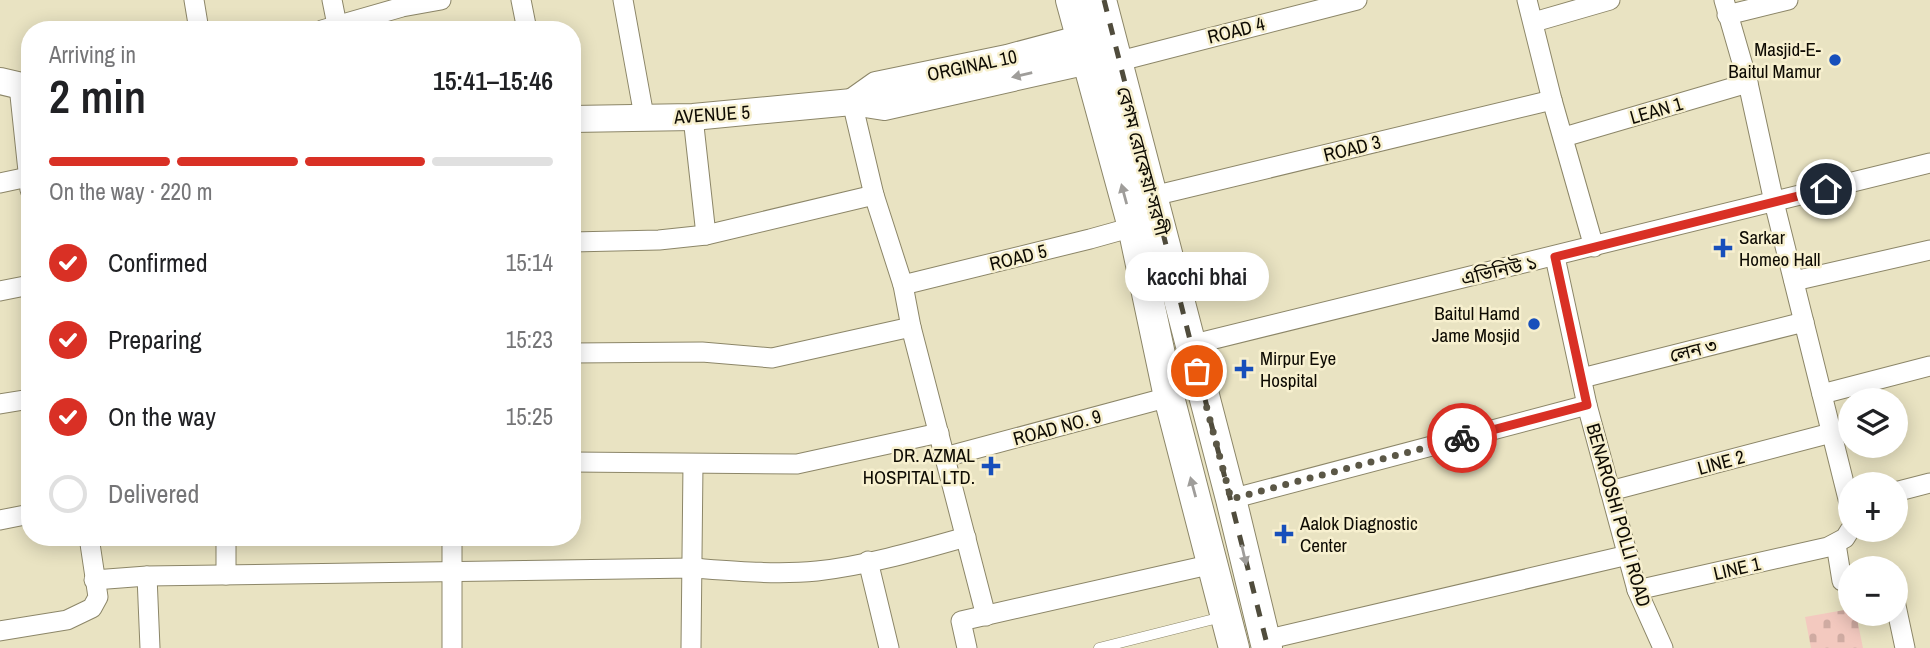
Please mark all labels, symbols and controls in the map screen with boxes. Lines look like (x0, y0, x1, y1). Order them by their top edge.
street label: ROAD 4 (1205, 10, 1268, 50)
place label: Masjid-E- Baitul Mamur (1728, 36, 1822, 84)
text: Arriving in (49, 39, 136, 70)
street label: ORGINAL 10 (925, 43, 1019, 87)
marker: Masjid-E- Baitul Mamur (1827, 52, 1843, 68)
text: 15:41–15:46 (433, 63, 553, 98)
text: 2 min (49, 65, 146, 127)
one-way arrow (1011, 70, 1033, 81)
street label: বেগম রোকেয়া সরণী (1111, 84, 1176, 239)
street label: LEAN 1 (1627, 90, 1686, 130)
street label: AVENUE 5 (672, 98, 751, 130)
street label: ROAD 3 (1321, 128, 1383, 168)
pin (1796, 159, 1856, 219)
icon: home (1807, 170, 1845, 208)
text: On the way · 220 m (49, 176, 213, 207)
one-way arrow (1118, 183, 1128, 204)
place label: Sarkar Homeo Hall (1739, 224, 1820, 272)
street label: ROAD 5 (987, 237, 1050, 277)
marker: Sarkar Homeo Hall (1713, 238, 1733, 258)
icon: check (49, 244, 87, 282)
text: Confirmed (108, 245, 208, 280)
text: 15:14 (506, 247, 553, 278)
street label: এভিনিউ ১ (1458, 249, 1540, 291)
callout: kacchi bhai (1125, 252, 1269, 301)
text: kacchi bhai (1147, 261, 1247, 292)
place label: Baitul Hamd Jame Mosjid (1432, 300, 1520, 348)
marker: Baitul Hamd Jame Mosjid (1526, 316, 1542, 332)
icon: check (49, 321, 87, 359)
text: Preparing (108, 322, 202, 357)
text: 15:23 (506, 324, 553, 355)
street label: লেন ৩ (1667, 332, 1719, 368)
pin (1167, 341, 1227, 401)
place label: Mirpur Eye Hospital (1260, 345, 1336, 393)
icon: bag (1178, 352, 1216, 390)
marker: Mirpur Eye Hospital (1234, 359, 1254, 379)
map controls (1838, 388, 1908, 626)
button: layers (1838, 388, 1908, 458)
icon: check (49, 398, 87, 436)
text: On the way (108, 399, 216, 434)
text: 15:25 (506, 401, 553, 432)
street label: ROAD NO. 9 (1010, 403, 1104, 451)
courier (1427, 403, 1497, 473)
icon: bike (1443, 419, 1481, 457)
street label: BENAROSHI POLLI ROAD (1580, 420, 1658, 610)
place label: DR. AZMAL HOSPITAL LTD. (863, 442, 975, 490)
street label: LINE 2 (1695, 443, 1747, 481)
marker: DR. AZMAL HOSPITAL LTD. (981, 456, 1001, 476)
button: + (1838, 472, 1908, 542)
text: Delivered (108, 476, 199, 511)
one-way arrow (1187, 476, 1197, 497)
place label: Aalok Diagnostic Center (1299, 510, 1418, 558)
marker: Aalok Diagnostic Center (1274, 524, 1294, 544)
one-way arrow (1239, 544, 1250, 566)
street label: LINE 1 (1711, 550, 1763, 586)
button: − (1838, 556, 1908, 626)

